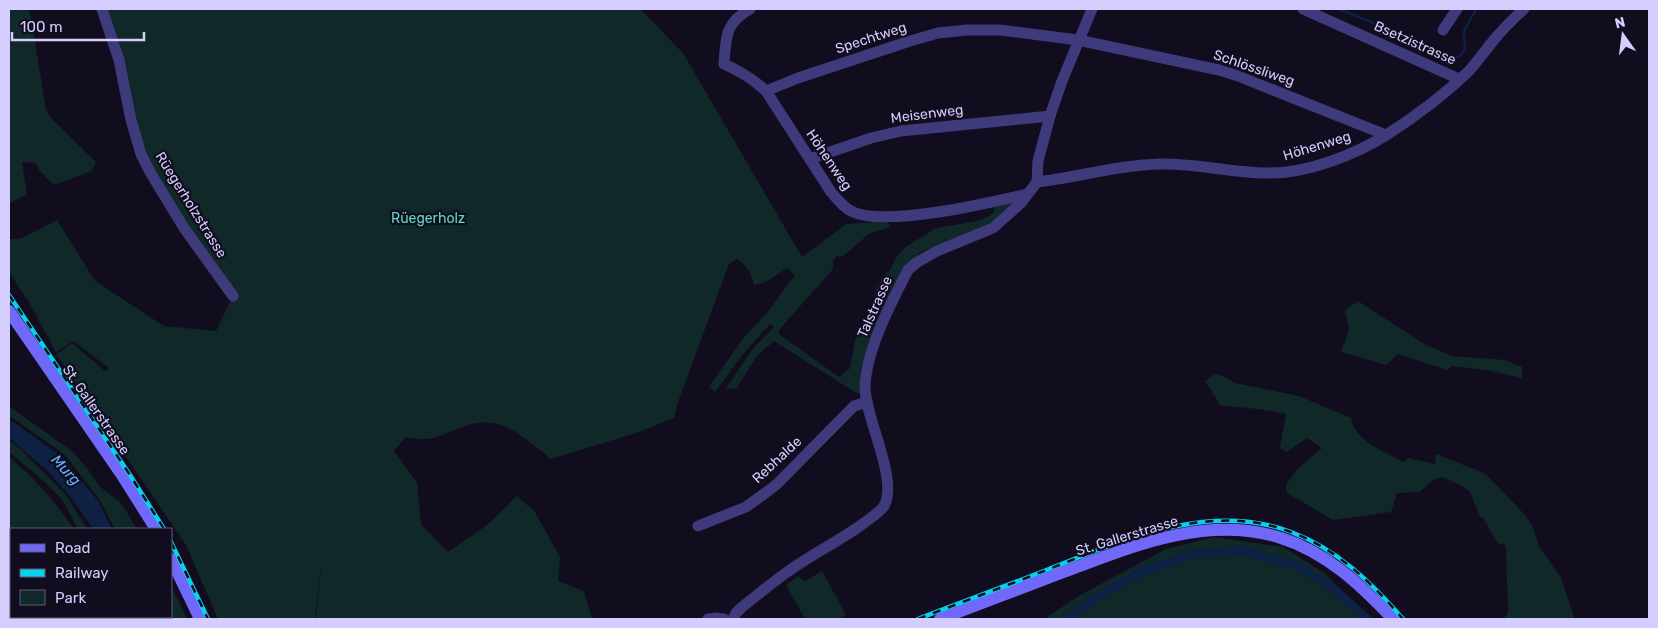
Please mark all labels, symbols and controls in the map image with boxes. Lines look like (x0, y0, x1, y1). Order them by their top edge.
scale bar (12, 10, 145, 42)
north arrow (1598, 10, 1648, 60)
text: N (1613, 13, 1627, 32)
street label: Bsetzistrasse (1371, 17, 1459, 69)
text: 100 m (20, 18, 62, 36)
street label: Spechtweg (833, 19, 909, 57)
street label: Schlössliweg (1211, 46, 1297, 90)
street label: Meisenweg (890, 101, 964, 127)
street label: Höhenweg (802, 126, 856, 194)
street label: Höhenweg (1281, 128, 1353, 164)
street label: Rüegerholzstrasse (152, 149, 231, 261)
park label: Rüegerholz (391, 210, 465, 227)
street label: Talstrasse (854, 273, 896, 340)
street label: St. Gallerstrasse (59, 362, 133, 458)
street label: Rebhalde (749, 433, 805, 487)
water label: Murg (47, 451, 85, 489)
street label: St. Gallerstrasse (1074, 512, 1180, 560)
legend (10, 528, 172, 618)
text: Road (55, 539, 91, 557)
text: Railway (55, 564, 109, 582)
text: Park (55, 589, 86, 607)

